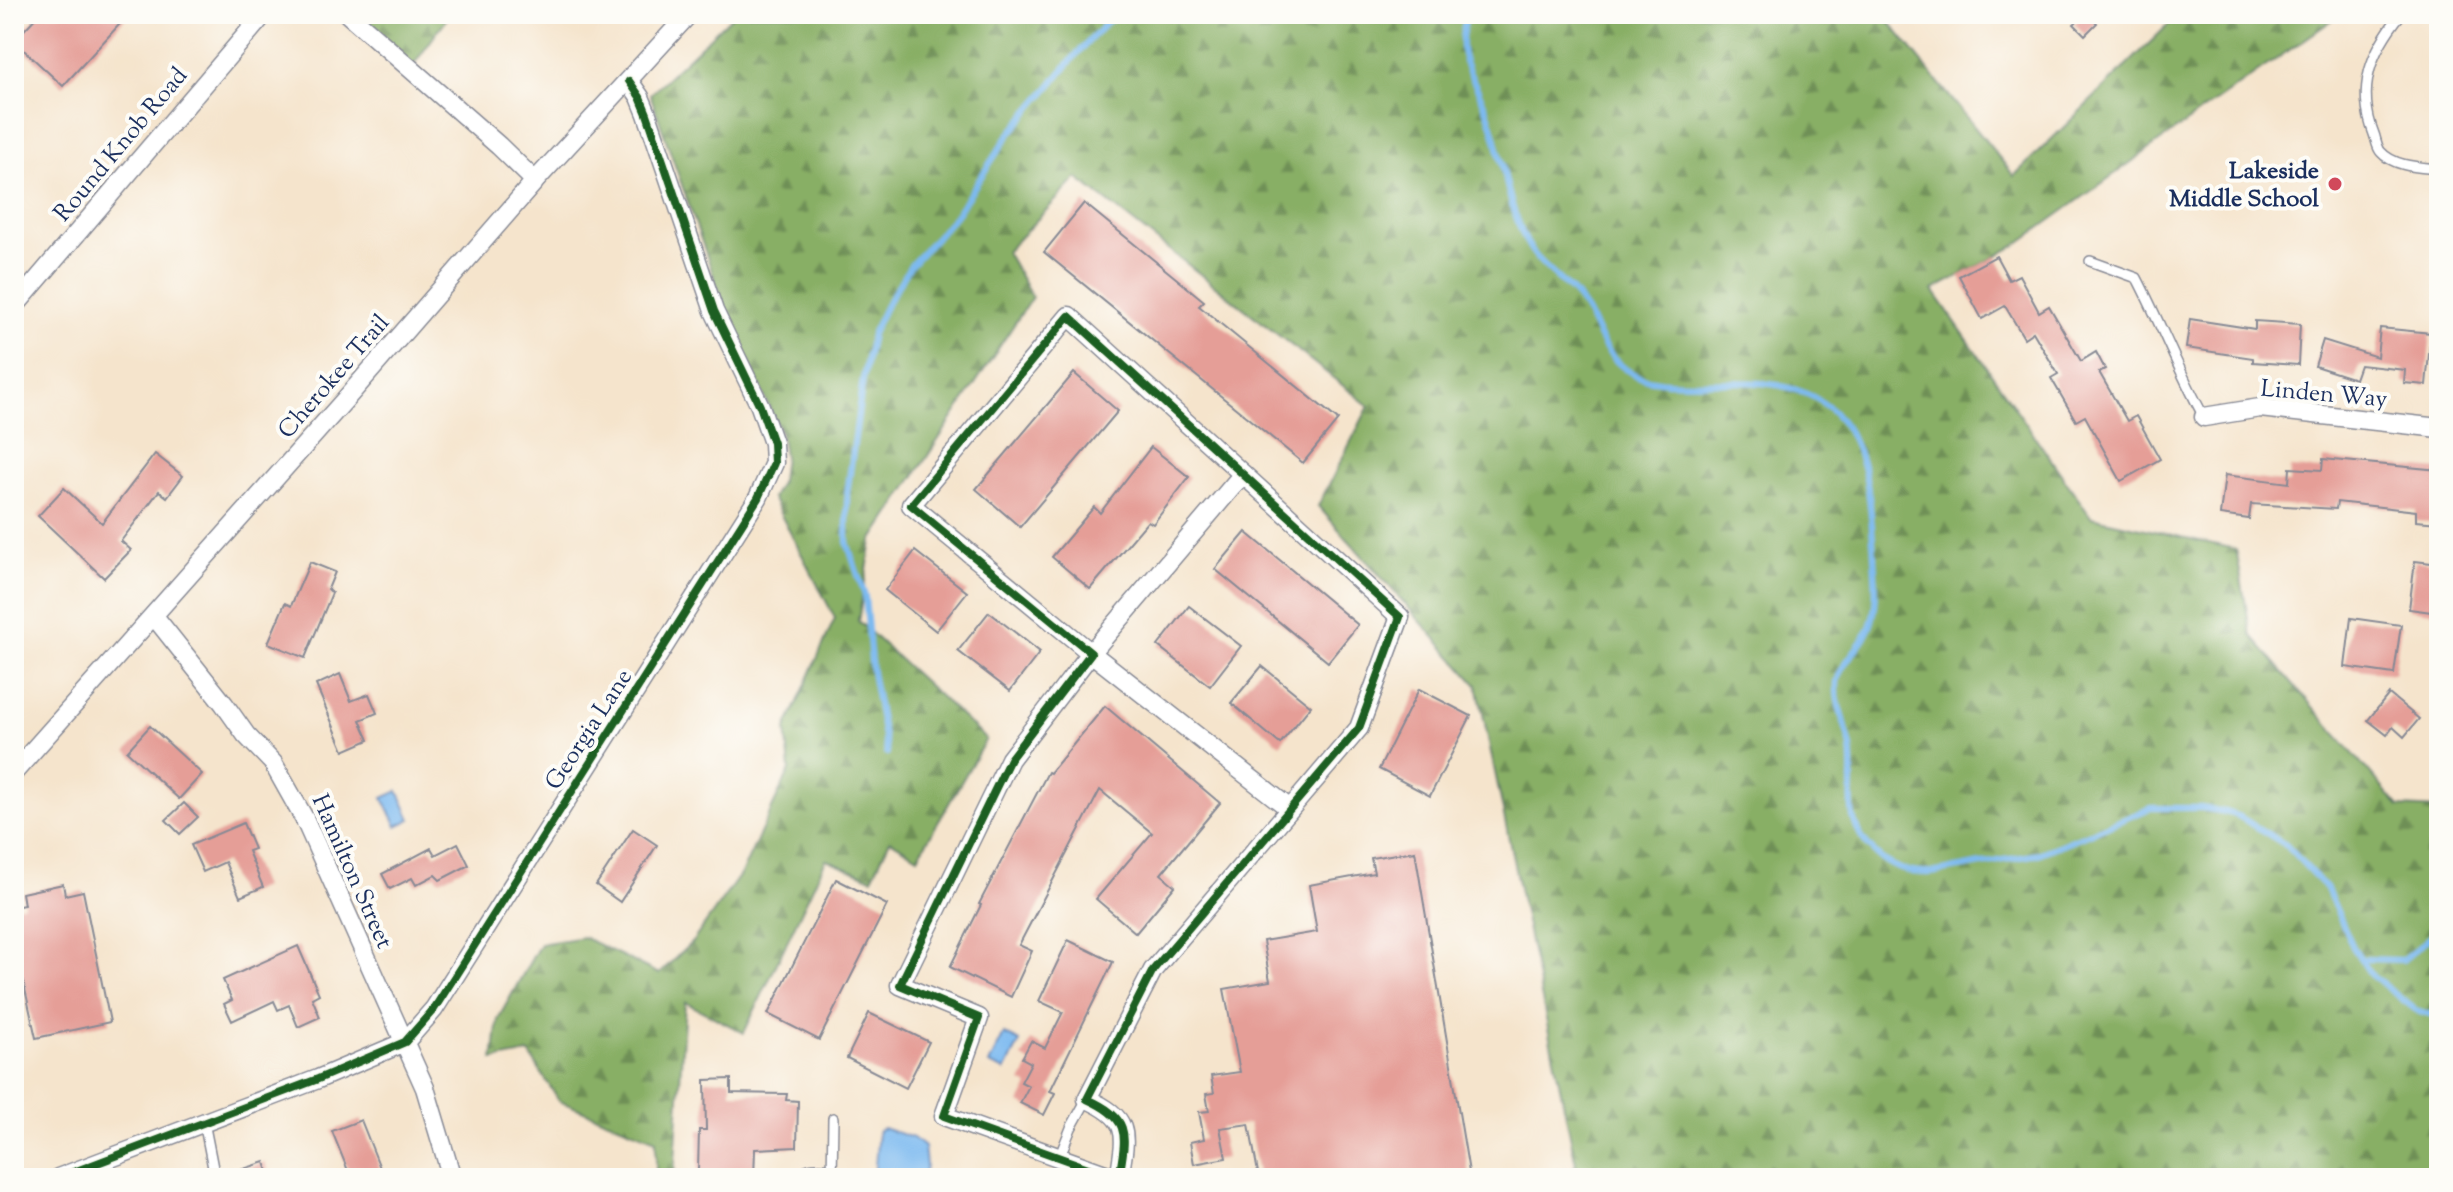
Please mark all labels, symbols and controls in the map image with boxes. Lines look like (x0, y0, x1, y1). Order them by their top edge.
street label: Round Knob Road (47, 60, 197, 230)
place label: Lakeside Middle School (2169, 155, 2319, 217)
marker: Lakeside Middle School (2326, 175, 2344, 193)
street label: Cherokee Trail (271, 308, 398, 447)
street label: Linden Way (2259, 373, 2389, 417)
street label: Georgia Lane (538, 663, 642, 797)
street label: Hamilton Street (302, 789, 400, 954)

